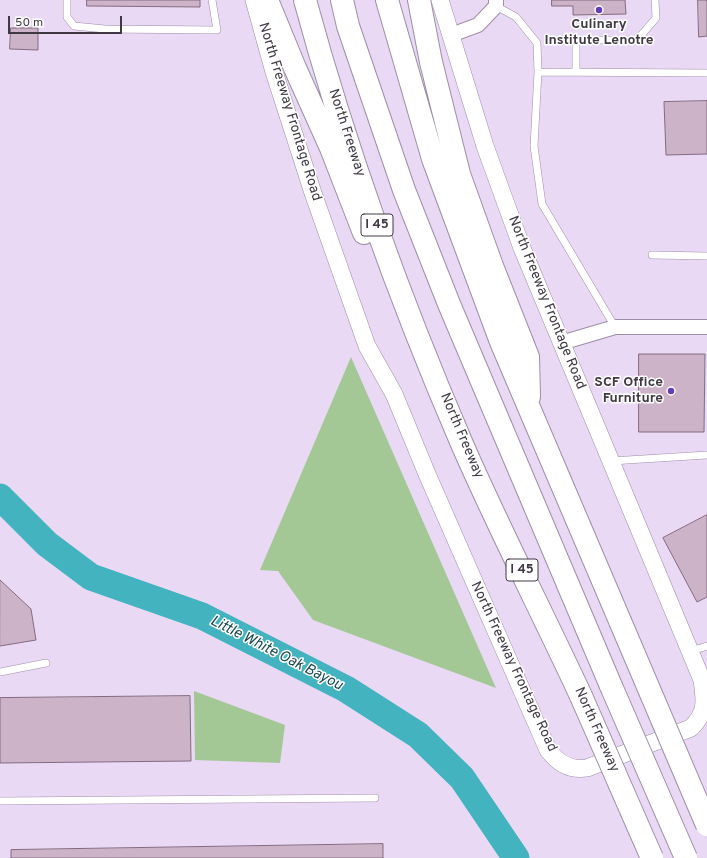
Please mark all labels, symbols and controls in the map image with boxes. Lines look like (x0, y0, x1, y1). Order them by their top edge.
marker: Culinary Institute Lenotre (594, 5, 604, 15)
scale bar (10, 8, 124, 34)
text: 50 m (15, 15, 43, 31)
place label: Culinary Institute Lenotre (544, 17, 654, 50)
street label: North Freeway Frontage Road (254, 21, 324, 203)
street label: North Freeway (324, 87, 368, 179)
road number: I 45 (361, 214, 393, 236)
street label: North Freeway Frontage Road (503, 214, 589, 392)
place label: SCF Office Furniture (594, 375, 663, 408)
marker: SCF Office Furniture (666, 386, 676, 396)
street label: North Freeway (435, 391, 487, 481)
road number: I 45 (506, 559, 538, 581)
street label: North Freeway Frontage Road (466, 579, 560, 755)
water label: Little White Oak Bayou (207, 613, 345, 695)
street label: North Freeway (570, 685, 622, 775)

